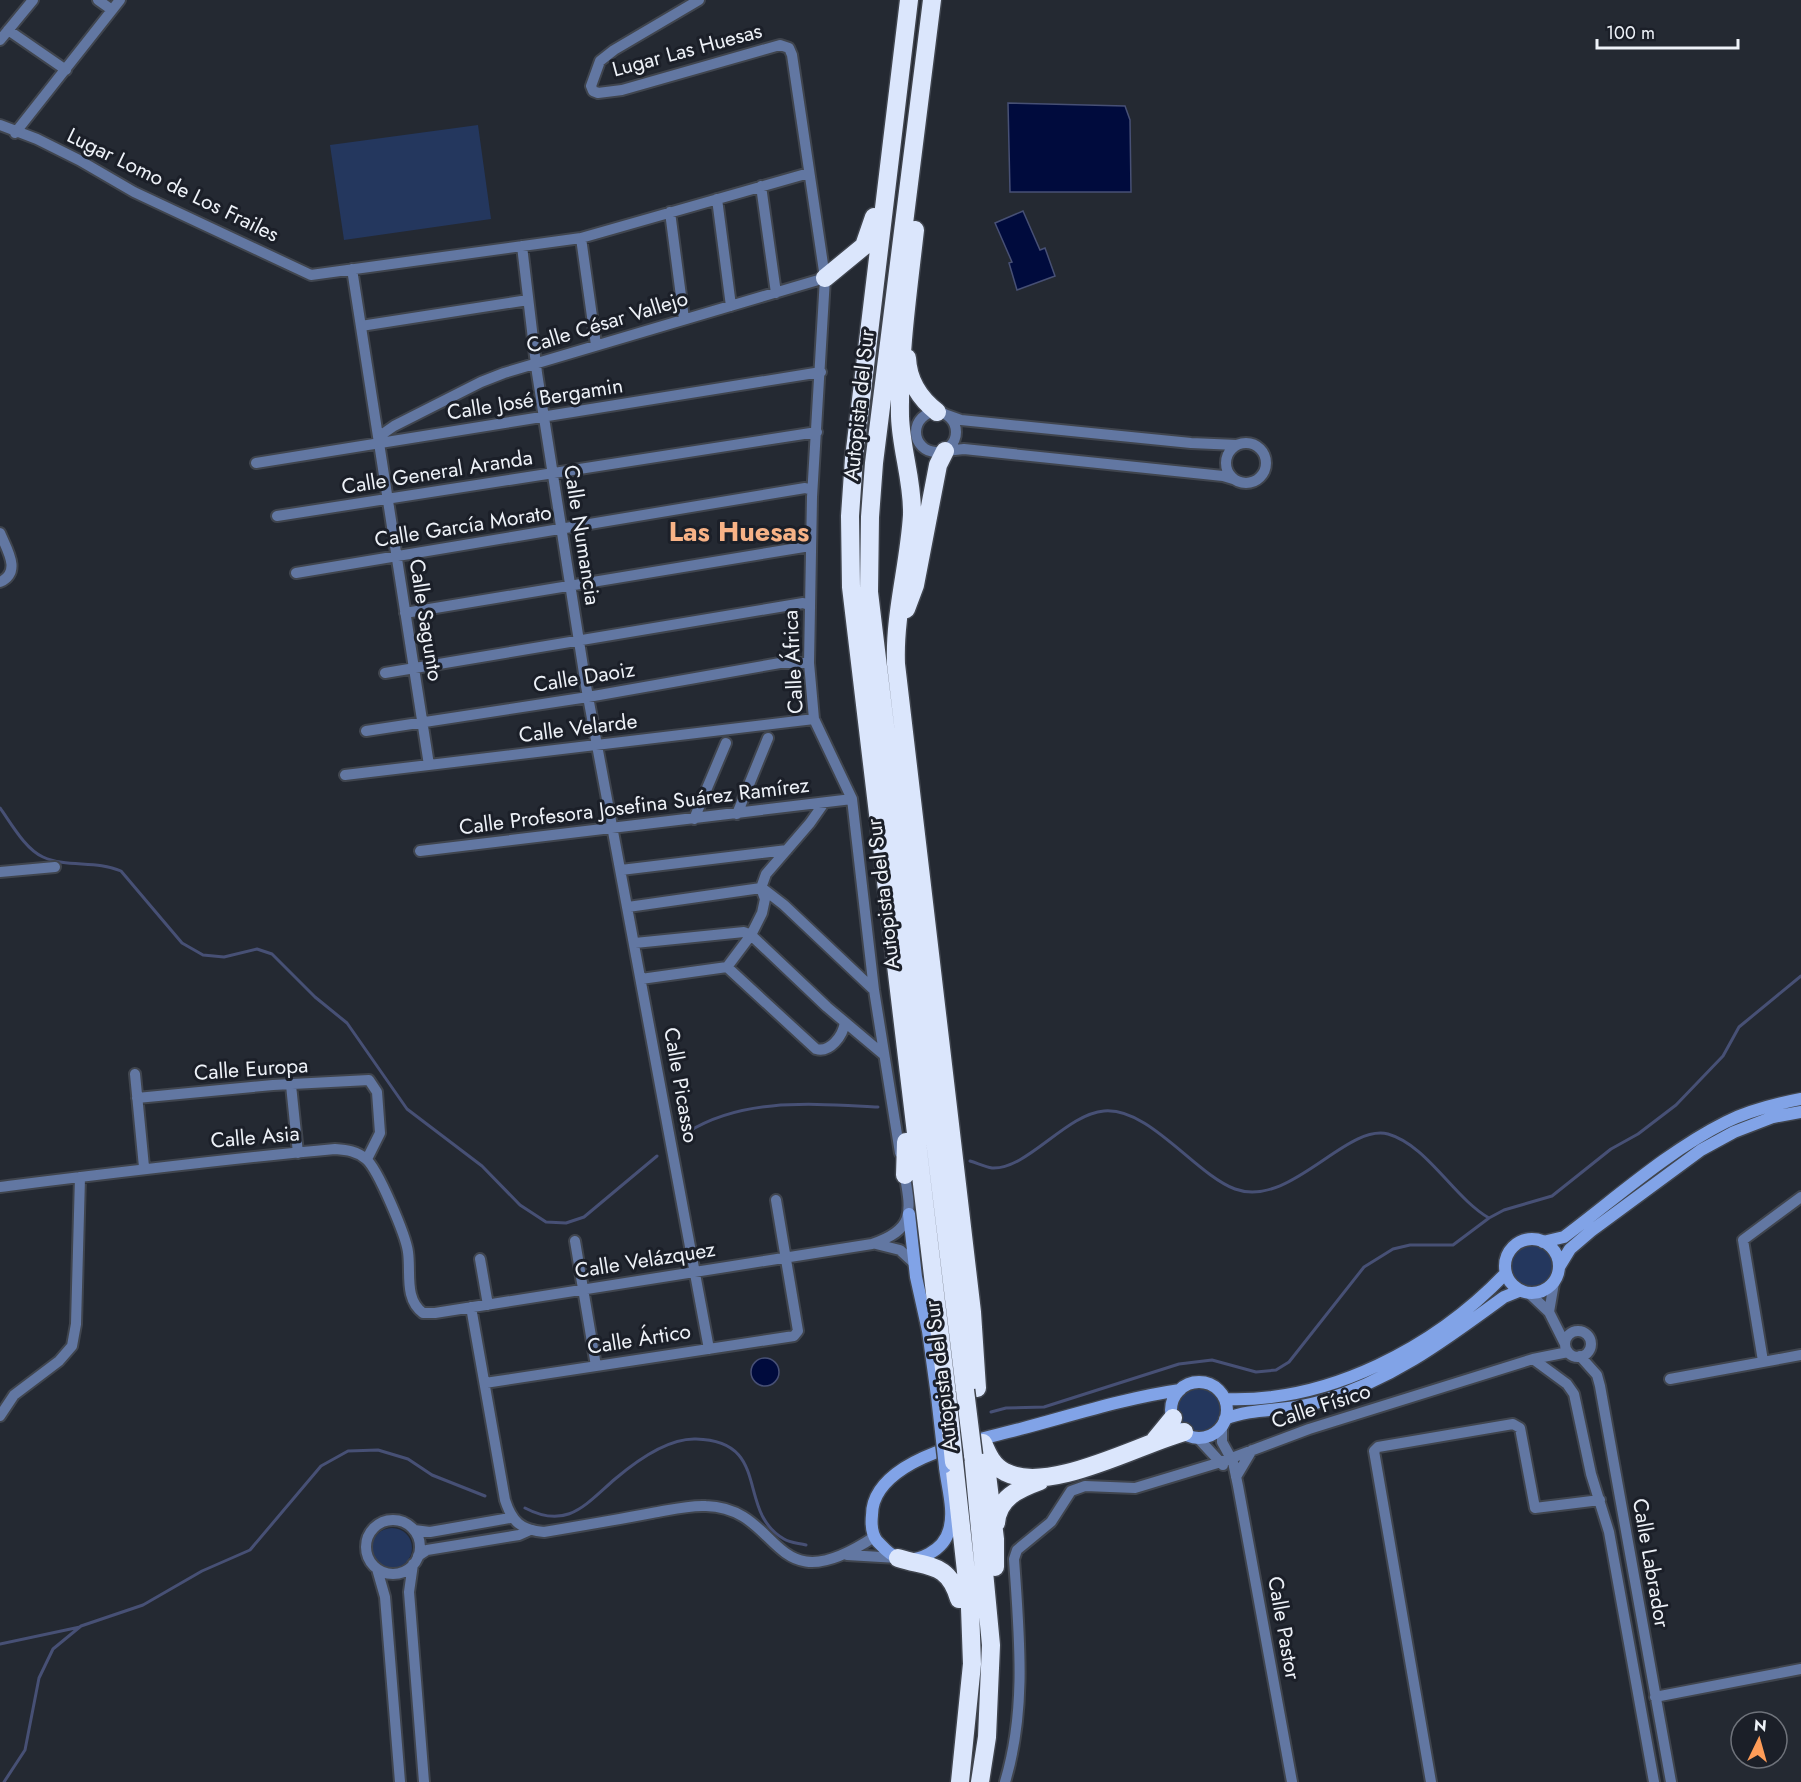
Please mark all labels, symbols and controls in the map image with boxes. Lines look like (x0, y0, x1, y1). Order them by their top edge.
scale bar (1597, 12, 1738, 50)
street label: Lugar Las Huesas (609, 16, 765, 84)
text: 100 m (1606, 20, 1655, 46)
street label: Lugar Lomo de Los Frailes (62, 121, 284, 249)
street label: Calle César Vallejo (522, 283, 692, 361)
street label: Autopista del Sur (836, 327, 882, 482)
street label: Calle José Bergamin (445, 370, 625, 428)
street label: Calle General Aranda (339, 442, 535, 502)
street label: Calle Numancia (556, 463, 608, 607)
street label: Calle García Morato (372, 497, 554, 555)
district label: Las Huesas (669, 512, 809, 551)
street label: Calle Sagunto (402, 557, 450, 683)
street label: Calle África (775, 609, 811, 715)
street label: Calle Daoiz (531, 654, 637, 700)
street label: Calle Velarde (517, 706, 639, 750)
street label: Calle Profesora Josefina Suárez Ramírez (457, 770, 811, 842)
street label: Autopista del Sur (859, 816, 907, 971)
street label: Calle Picasso (656, 1025, 706, 1145)
street label: Calle Europa (193, 1050, 309, 1088)
street label: Calle Asia (209, 1118, 301, 1156)
street label: Calle Velázquez (573, 1234, 718, 1286)
street label: Autopista del Sur (917, 1298, 965, 1453)
street label: Calle Ártico (585, 1316, 693, 1362)
street label: Calle Físico (1268, 1376, 1374, 1436)
street label: Calle Labrador (1625, 1496, 1677, 1631)
street label: Calle Pastor (1260, 1574, 1308, 1683)
north arrow (1729, 1710, 1789, 1770)
text: N (1753, 1714, 1768, 1738)

